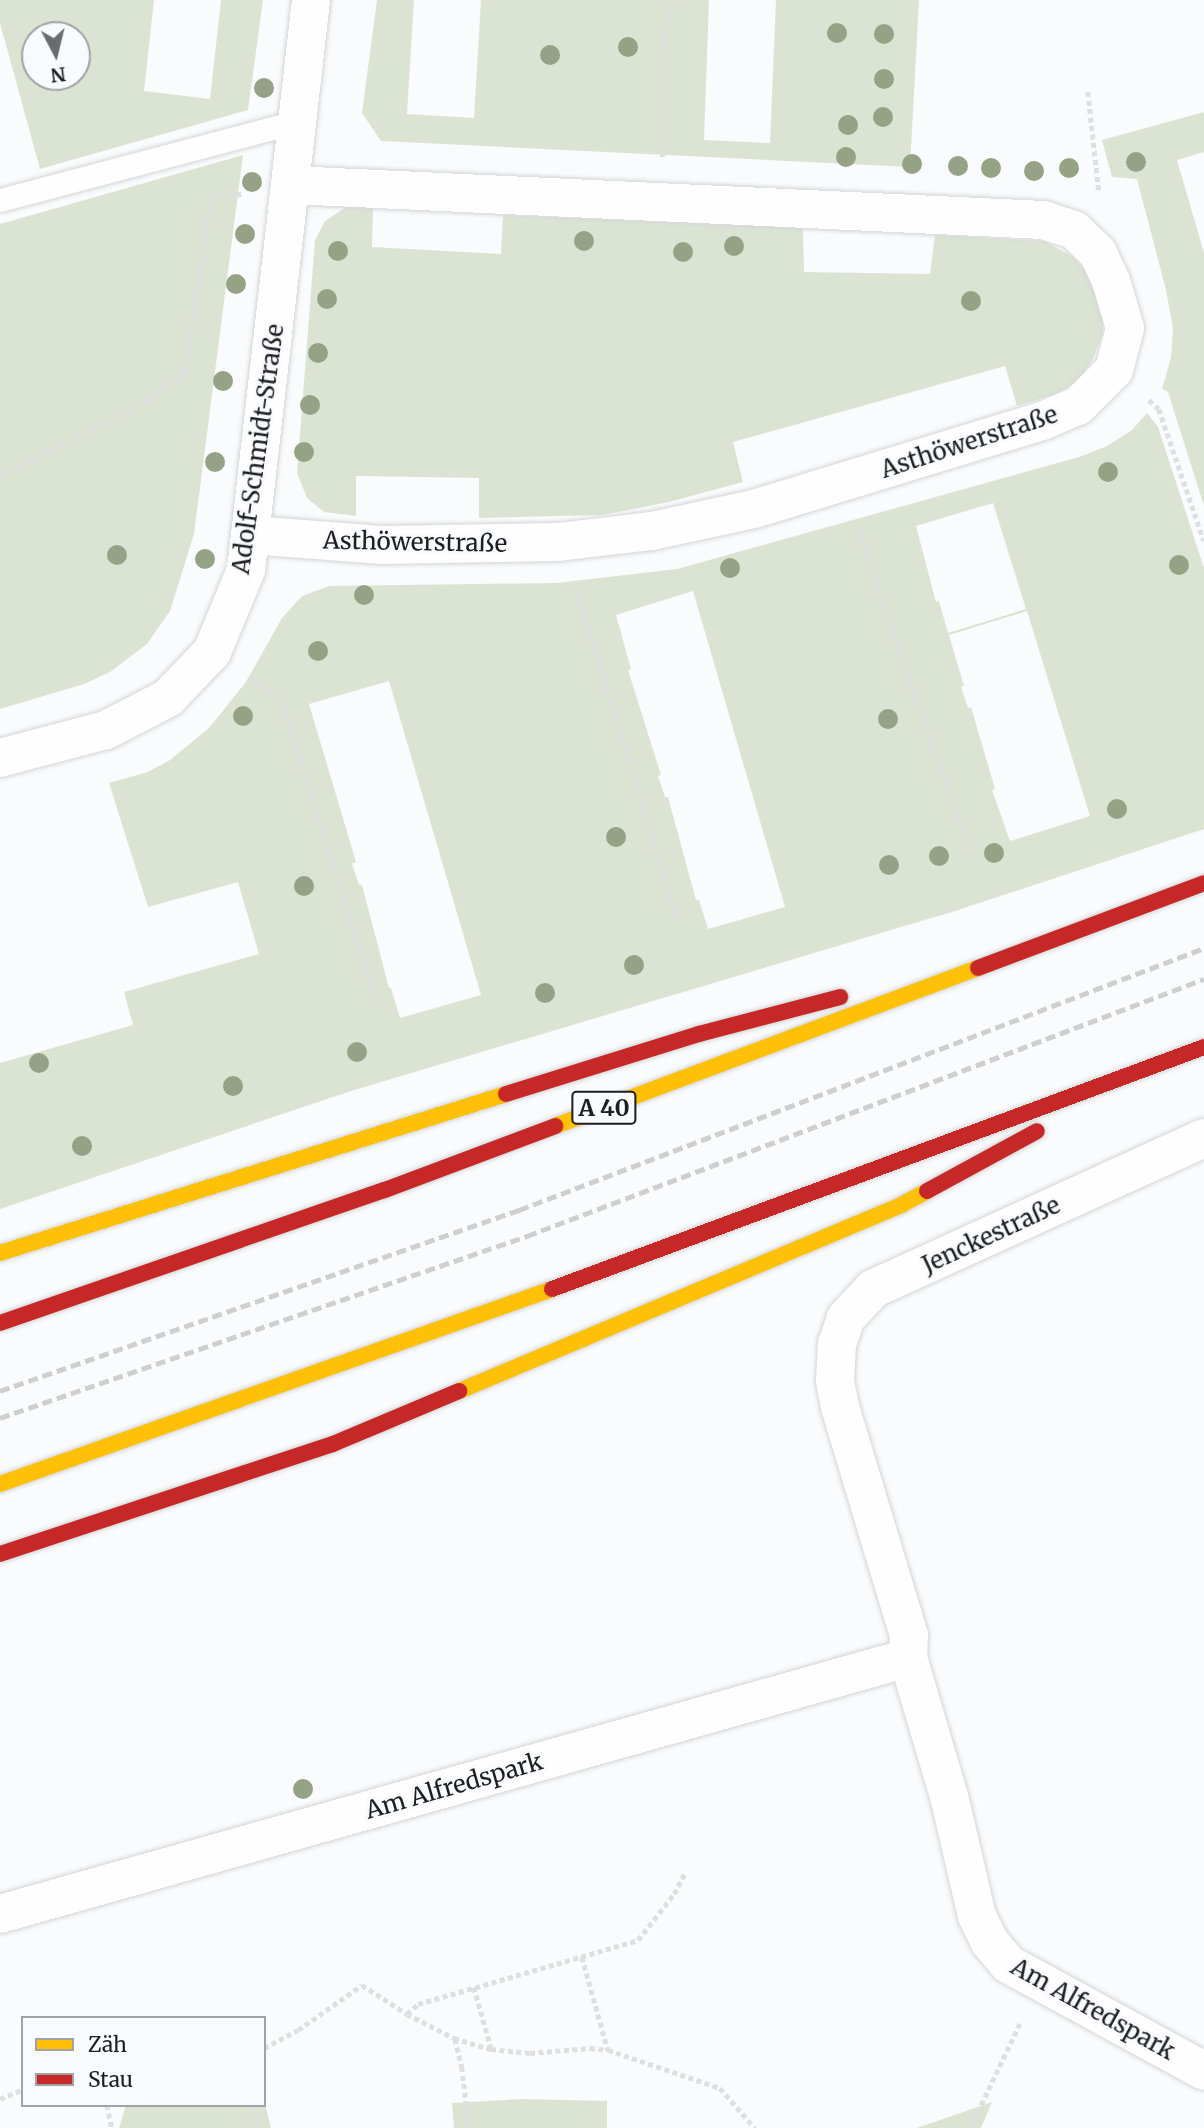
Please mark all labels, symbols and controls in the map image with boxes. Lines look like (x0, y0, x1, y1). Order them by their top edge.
north arrow (21, 21, 91, 91)
text: N (49, 62, 67, 88)
street label: Adolf-Schmidt-Straße (226, 322, 290, 576)
street label: Asthöwerstraße (877, 400, 1061, 484)
street label: Asthöwerstraße (323, 526, 507, 558)
road number: A 40 (571, 1088, 637, 1128)
street label: Jenckestraße (917, 1190, 1065, 1280)
street label: Am Alfredspark (362, 1747, 546, 1825)
street label: Am Alfredspark (1006, 1952, 1180, 2066)
legend (21, 2016, 266, 2107)
text: Zäh (88, 2031, 127, 2058)
text: Stau (88, 2066, 133, 2093)

